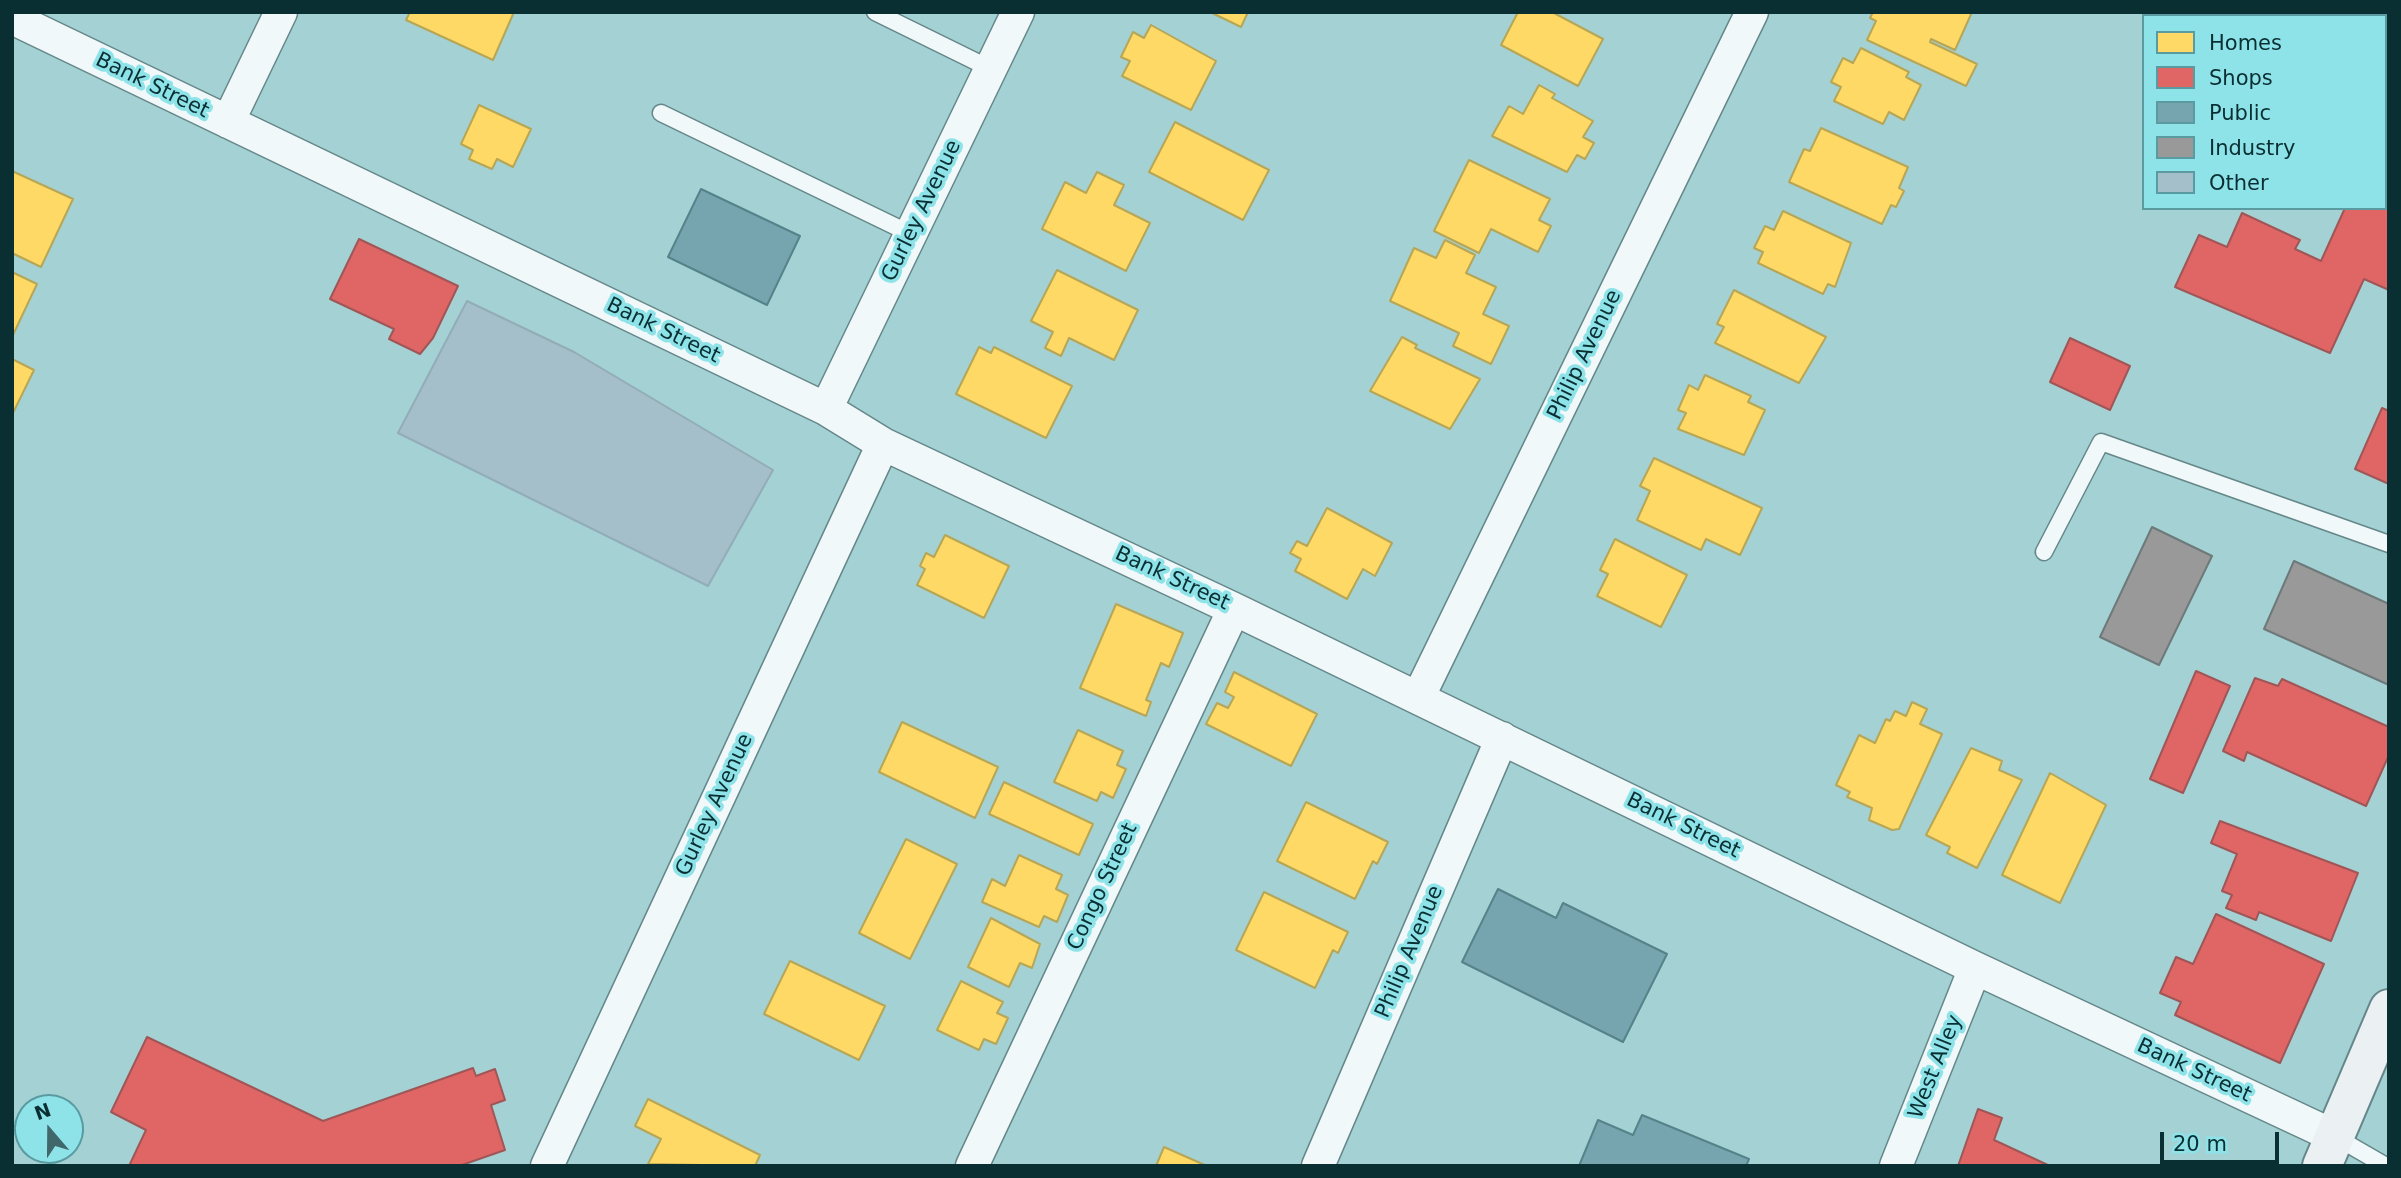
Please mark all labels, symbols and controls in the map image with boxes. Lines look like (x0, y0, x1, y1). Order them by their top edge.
legend (2142, 14, 2387, 210)
text: Homes (2209, 31, 2282, 55)
street label: Bank Street (91, 48, 213, 124)
text: Shops (2209, 66, 2273, 90)
text: Public (2209, 101, 2271, 125)
street label: Gurley Avenue (877, 136, 967, 286)
text: Industry (2209, 136, 2295, 160)
text: Other (2209, 171, 2269, 195)
street label: Philip Avenue (1543, 286, 1627, 424)
street label: Bank Street (602, 293, 724, 369)
street label: Bank Street (1111, 542, 1233, 616)
street label: Gurley Avenue (671, 730, 759, 880)
street label: Bank Street (1622, 788, 1744, 864)
street label: Congo Street (1063, 819, 1143, 955)
street label: Philip Avenue (1371, 882, 1449, 1022)
street label: West Alley (1904, 1011, 1968, 1123)
street label: Bank Street (2133, 1034, 2255, 1108)
north arrow (14, 1094, 84, 1164)
text: N (31, 1098, 54, 1124)
scale bar (2163, 1118, 2282, 1162)
text: 20 m (2173, 1132, 2227, 1156)

